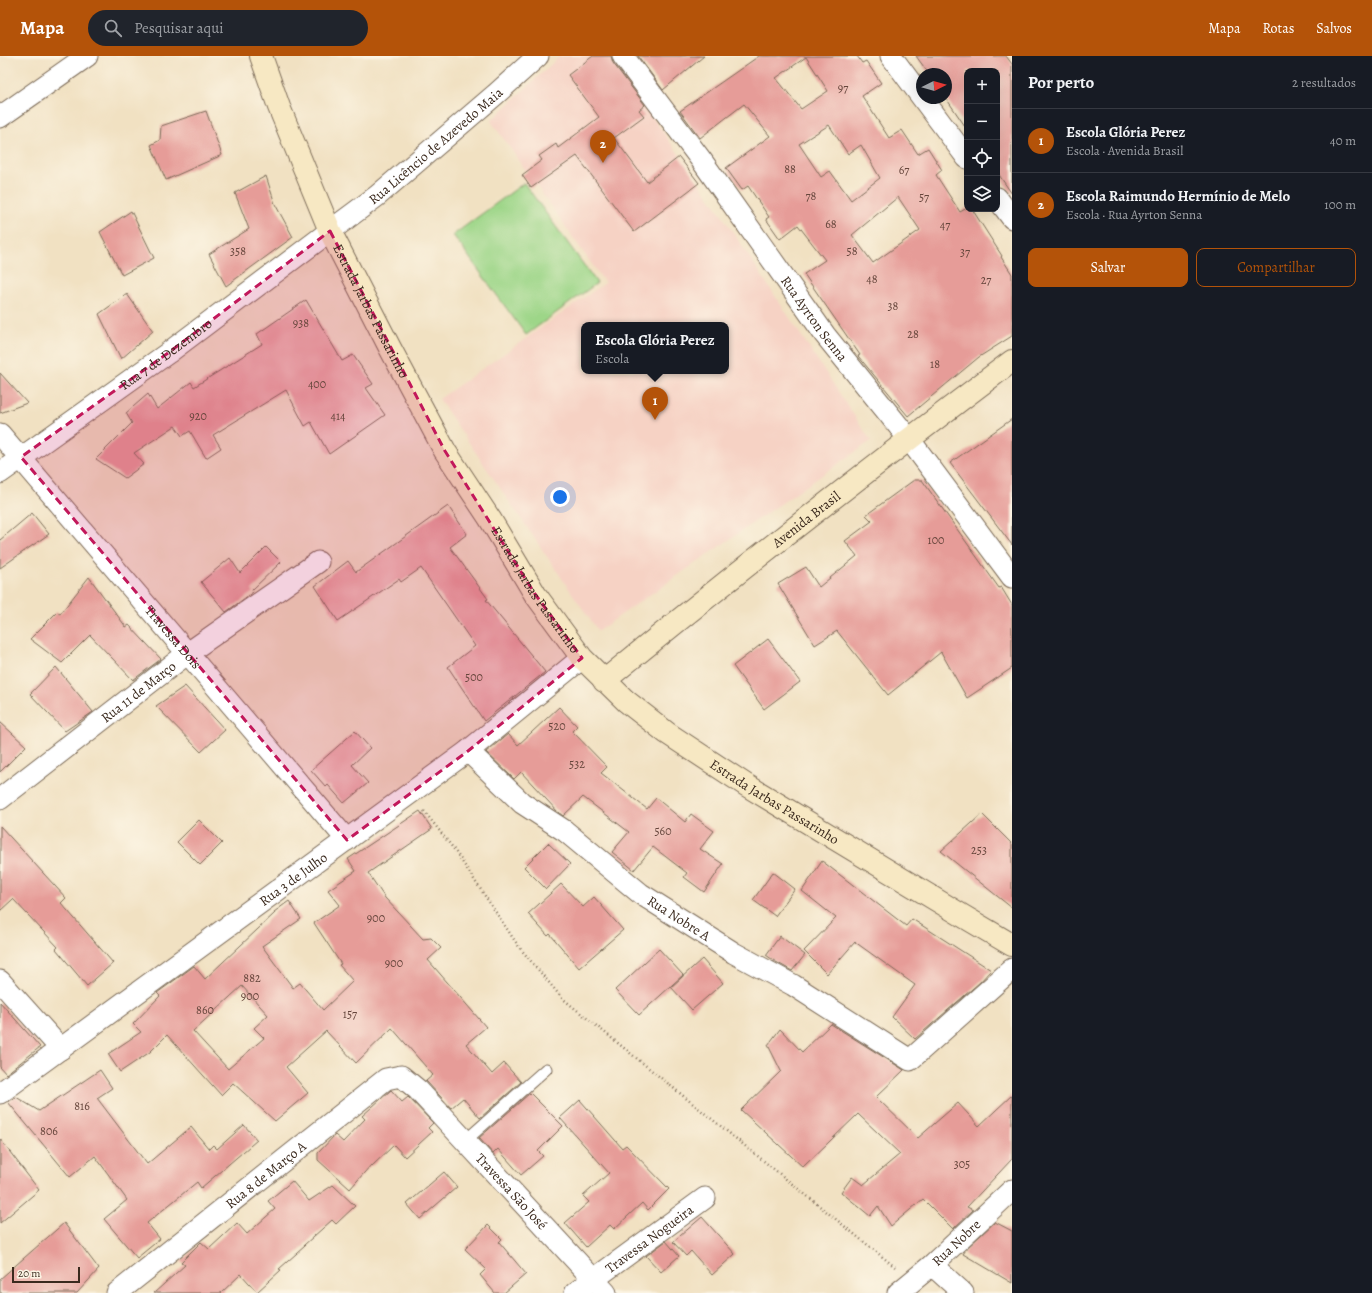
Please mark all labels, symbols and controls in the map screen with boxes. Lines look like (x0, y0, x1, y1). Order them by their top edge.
search box (88, 10, 368, 46)
text: Mapa (20, 15, 64, 41)
icon: search (102, 17, 124, 39)
text: Pesquisar aqui (134, 18, 224, 38)
text: Mapa (1208, 19, 1240, 38)
text: Rotas (1262, 19, 1294, 38)
text: Salvos (1316, 19, 1352, 38)
north arrow (916, 68, 952, 104)
map controls (964, 68, 1000, 212)
button: + (964, 68, 1000, 104)
text: Por perto (1028, 71, 1094, 94)
text: 2 resultados (1292, 74, 1356, 91)
house number: 97 (838, 80, 849, 96)
street label: Rua Licêncio de Azevedo Maia (365, 83, 508, 209)
button: − (964, 104, 1000, 140)
text: Escola Glória Perez (1066, 122, 1185, 142)
pin: 2 (590, 130, 616, 163)
text: 1 (1039, 132, 1043, 149)
text: 40 m (1330, 132, 1356, 149)
button: locate (964, 140, 1000, 176)
text: Escola · Avenida Brasil (1066, 142, 1183, 159)
house number: 88 (784, 161, 796, 177)
house number: 67 (899, 162, 910, 178)
button: layers (964, 176, 1000, 212)
text: Escola Raimundo Hermínio de Melo (1066, 186, 1290, 206)
house number: 78 (806, 188, 817, 204)
house number: 57 (919, 189, 930, 205)
text: 2 (1038, 196, 1044, 213)
text: 100 m (1324, 196, 1356, 213)
text: Escola · Rua Ayrton Senna (1066, 206, 1202, 223)
house number: 68 (825, 216, 837, 232)
house number: 47 (940, 217, 951, 233)
street label: Estrada Jarbas Passarinho (328, 241, 413, 382)
house number: 358 (230, 243, 246, 259)
house number: 58 (847, 243, 858, 259)
house number: 37 (960, 244, 971, 260)
button: Salvar (1028, 248, 1188, 287)
button: Compartilhar (1196, 248, 1356, 287)
house number: 48 (866, 271, 878, 287)
street label: Rua Ayrton Senna (776, 272, 852, 366)
house number: 27 (981, 272, 992, 288)
house number: 38 (888, 298, 899, 314)
street label: Rua 7 de Dezembro (116, 314, 216, 395)
house number: 938 (293, 315, 309, 331)
popup (581, 322, 729, 374)
house number: 28 (907, 326, 919, 342)
text: Escola Glória Perez (595, 330, 715, 350)
text: Escola (595, 350, 629, 367)
house number: 18 (930, 356, 940, 372)
house number: 400 (308, 376, 326, 392)
pin: 1 (642, 387, 668, 420)
house number: 920 (189, 408, 207, 424)
house number: 414 (331, 408, 346, 424)
street label: Avenida Brasil (768, 486, 845, 553)
your location (550, 487, 570, 507)
street label: Estrada Jarbas Passarinho (486, 523, 584, 657)
house number: 100 (928, 532, 944, 548)
street label: Travessa Dois (141, 601, 206, 673)
street label: Rua 11 de Março (97, 657, 180, 727)
house number: 500 (465, 669, 483, 685)
house number: 520 (548, 718, 566, 734)
street label: Estrada Jarbas Passarinho (706, 755, 843, 849)
house number: 532 (569, 756, 585, 772)
house number: 560 (654, 823, 672, 839)
house number: 253 (971, 842, 987, 858)
street label: Rua 3 de Julho (256, 848, 331, 910)
street label: Rua Nobre A (643, 891, 715, 946)
house number: 900 (367, 910, 385, 926)
house number: 900 (385, 955, 403, 971)
house number: 882 (243, 970, 261, 986)
house number: 900 (241, 988, 259, 1004)
house number: 860 (196, 1002, 214, 1018)
house number: 157 (343, 1006, 358, 1022)
house number: 816 (74, 1098, 90, 1114)
house number: 806 (40, 1123, 58, 1139)
street label: Rua 8 de Março A (222, 1137, 311, 1213)
street label: Travessa São José (471, 1149, 552, 1234)
house number: 305 (954, 1156, 970, 1172)
street label: Travessa Nogueira (602, 1200, 698, 1278)
street label: Rua Nobre (928, 1215, 985, 1270)
scale bar (12, 1265, 80, 1284)
text: 20 m (18, 1266, 40, 1281)

